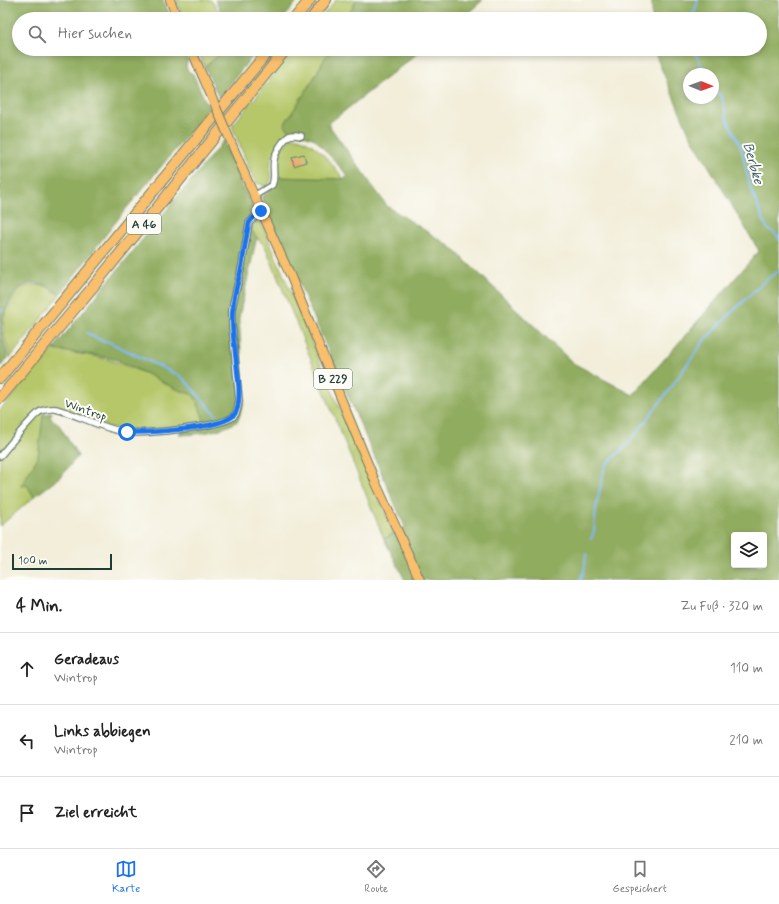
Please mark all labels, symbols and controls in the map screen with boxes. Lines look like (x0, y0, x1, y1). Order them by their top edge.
search box (12, 12, 767, 56)
icon: search (26, 23, 48, 45)
text: Hier suchen (58, 24, 132, 44)
north arrow (683, 68, 719, 104)
water label: Berbke (739, 140, 768, 187)
route end (252, 202, 270, 220)
road number: A 46 (127, 214, 161, 234)
road number: B 229 (314, 369, 352, 389)
street label: Wintrop (62, 395, 109, 426)
route start (118, 423, 136, 441)
map controls (731, 532, 767, 568)
button: layers (731, 532, 767, 568)
scale bar (12, 552, 112, 571)
text: 100 m (18, 554, 48, 568)
text: 4 Min. (16, 595, 62, 617)
text: Zu Fuß · 320 m (680, 598, 763, 615)
text: Geradeaus (54, 650, 119, 670)
icon: ahead (16, 658, 38, 680)
text: 110 m (730, 660, 763, 677)
text: Wintrop (54, 670, 98, 687)
text: Links abbiegen (54, 722, 151, 742)
icon: left (16, 730, 38, 752)
text: 210 m (729, 732, 763, 749)
text: Wintrop (54, 742, 98, 759)
icon: arrive (16, 802, 38, 824)
text: Ziel erreicht (54, 803, 137, 823)
tab: Karte (112, 858, 140, 896)
tab: Route (364, 858, 388, 896)
tab: Gespeichert (612, 858, 667, 896)

